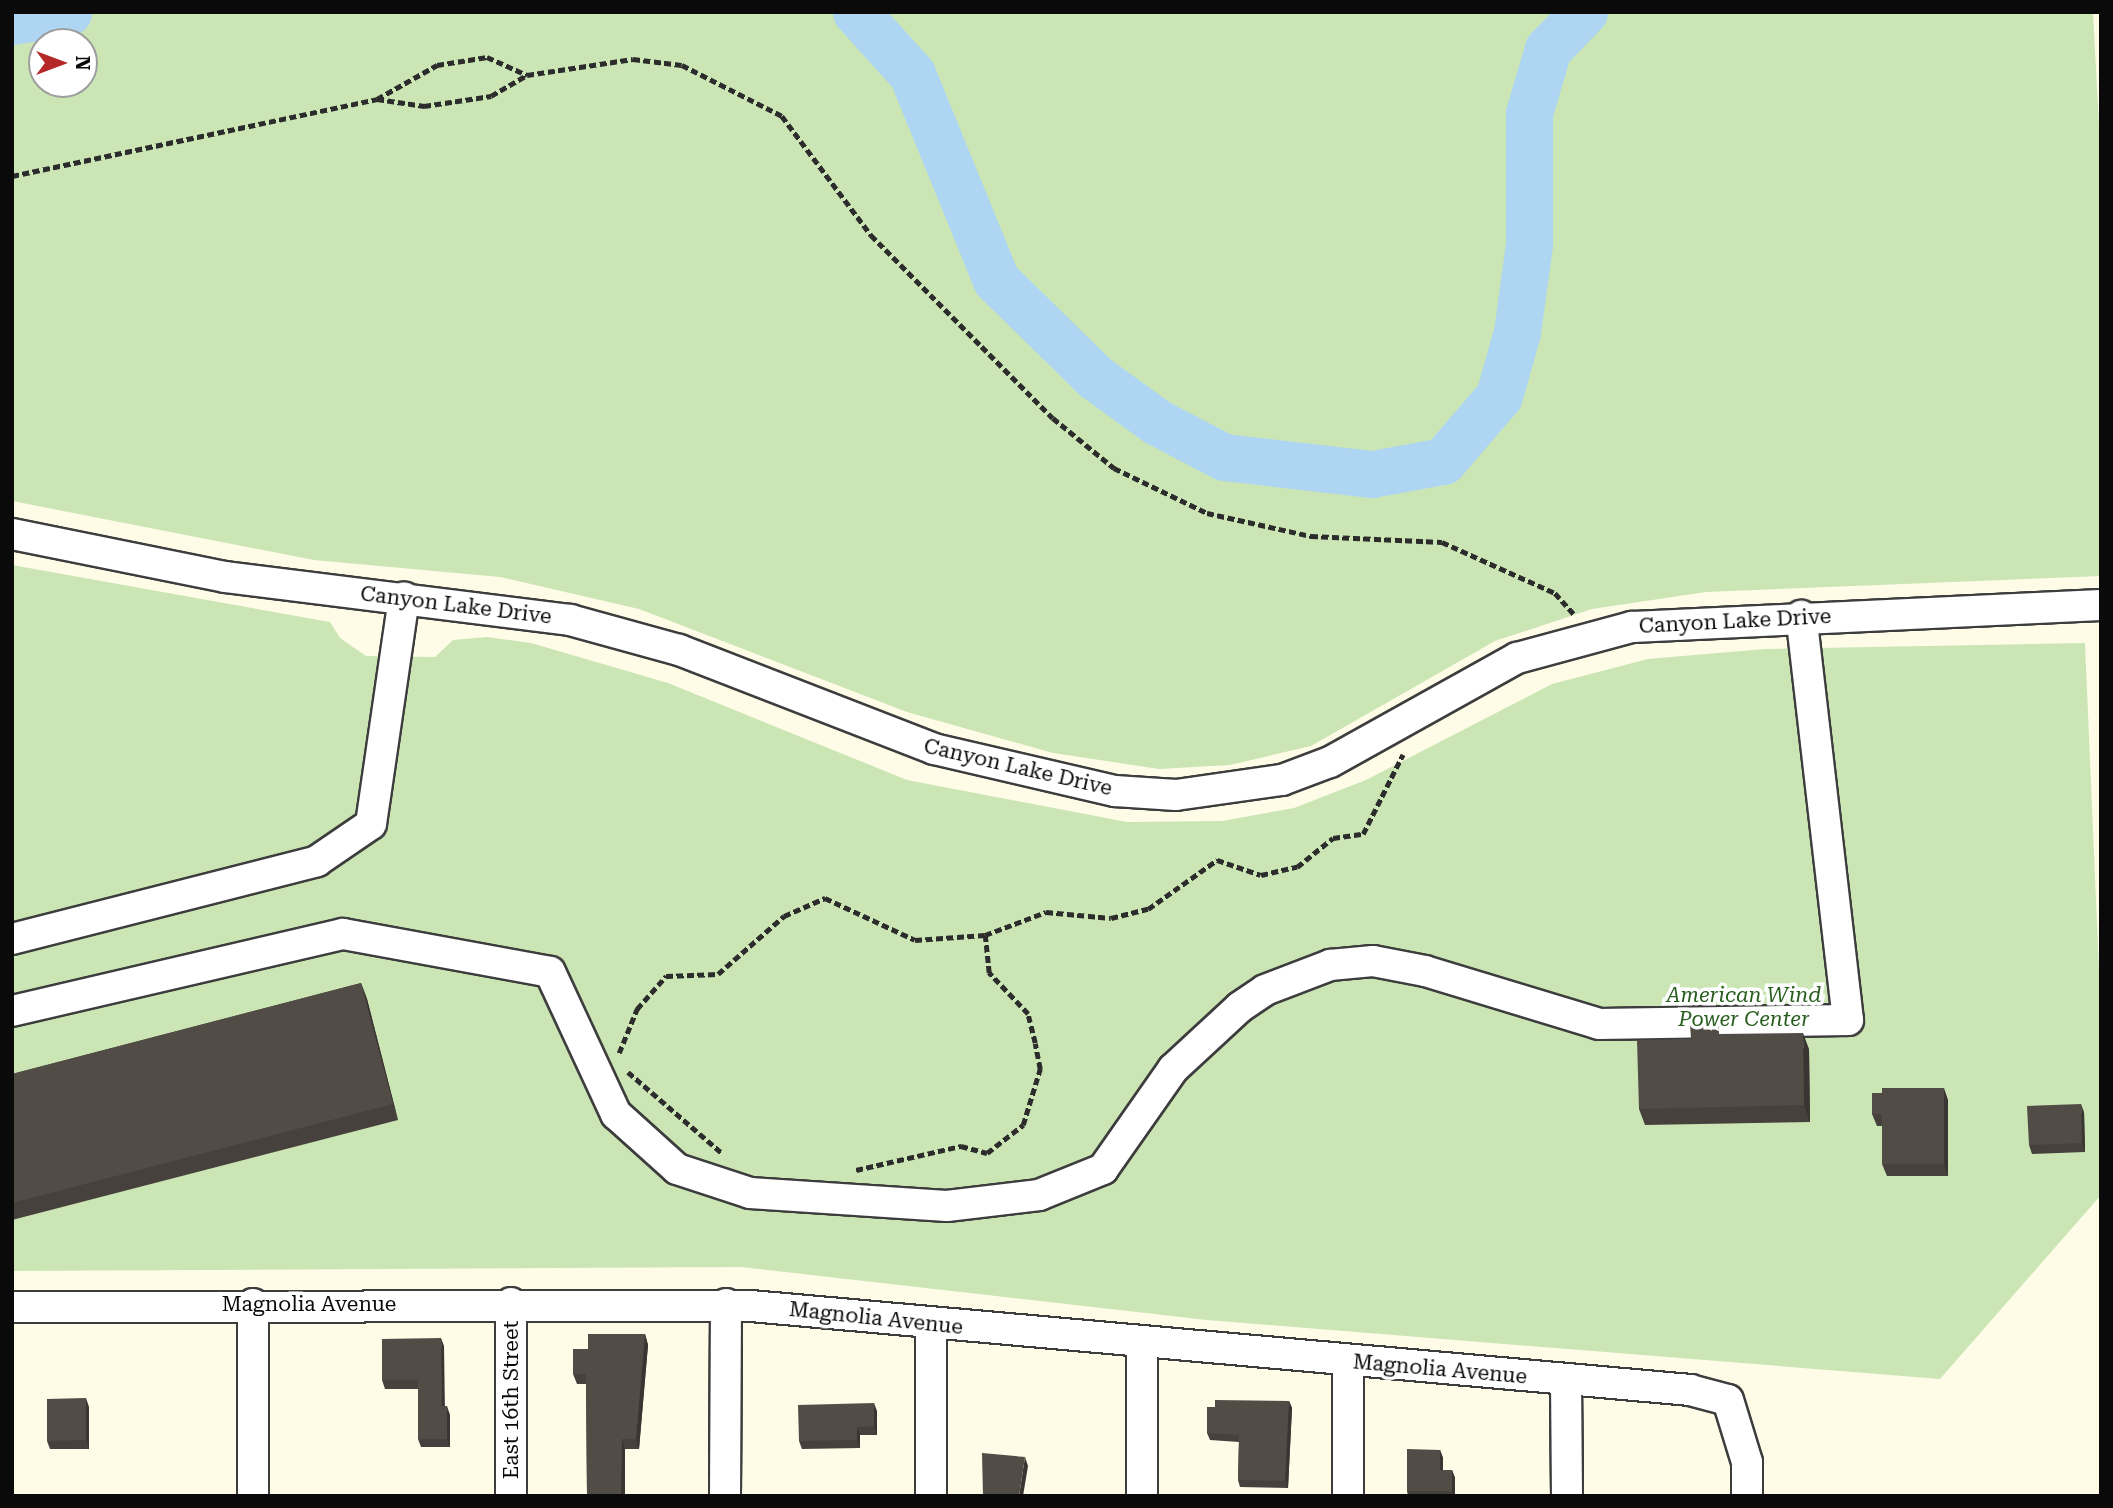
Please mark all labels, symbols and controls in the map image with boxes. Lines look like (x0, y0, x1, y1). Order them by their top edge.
north arrow (28, 28, 98, 98)
text: N (71, 56, 94, 70)
street label: Canyon Lake Drive (359, 581, 553, 629)
street label: Canyon Lake Drive (1638, 603, 1832, 639)
street label: Canyon Lake Drive (921, 733, 1115, 801)
park label: American Wind Power Center (1667, 982, 1821, 1032)
street label: Magnolia Avenue (222, 1291, 396, 1317)
street label: Magnolia Avenue (788, 1296, 964, 1340)
street label: East 16th Street (498, 1321, 524, 1479)
street label: Magnolia Avenue (1352, 1349, 1528, 1389)

